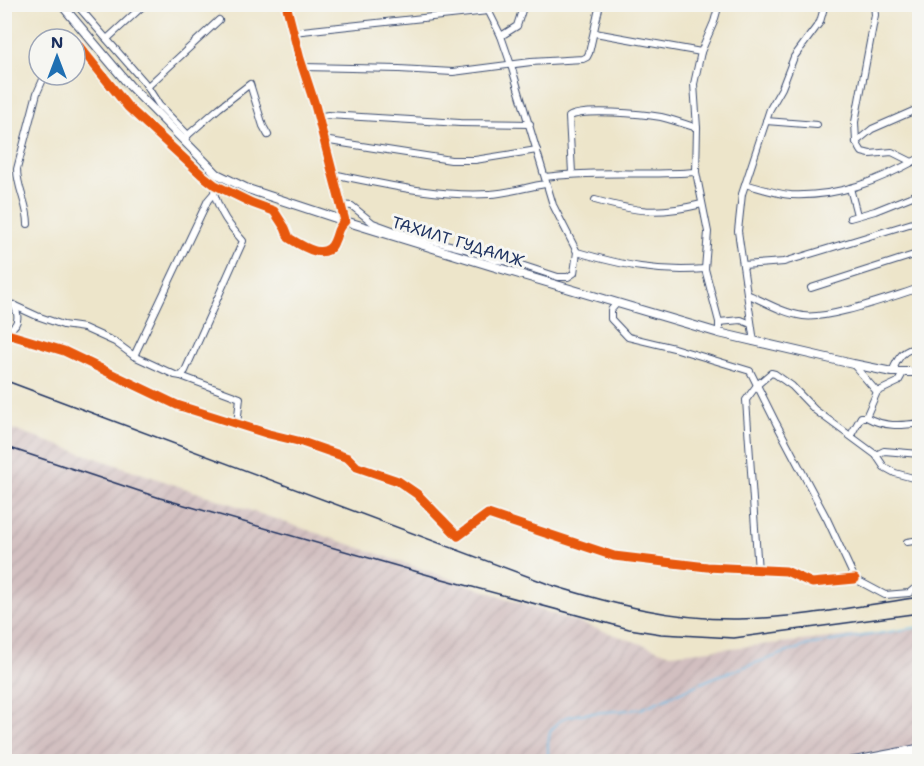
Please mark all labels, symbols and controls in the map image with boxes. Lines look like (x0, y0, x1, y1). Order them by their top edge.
north arrow (27, 27, 87, 87)
text: N (51, 32, 63, 53)
street label: ТАХИЛТ ГУДАМЖ (389, 211, 527, 272)

